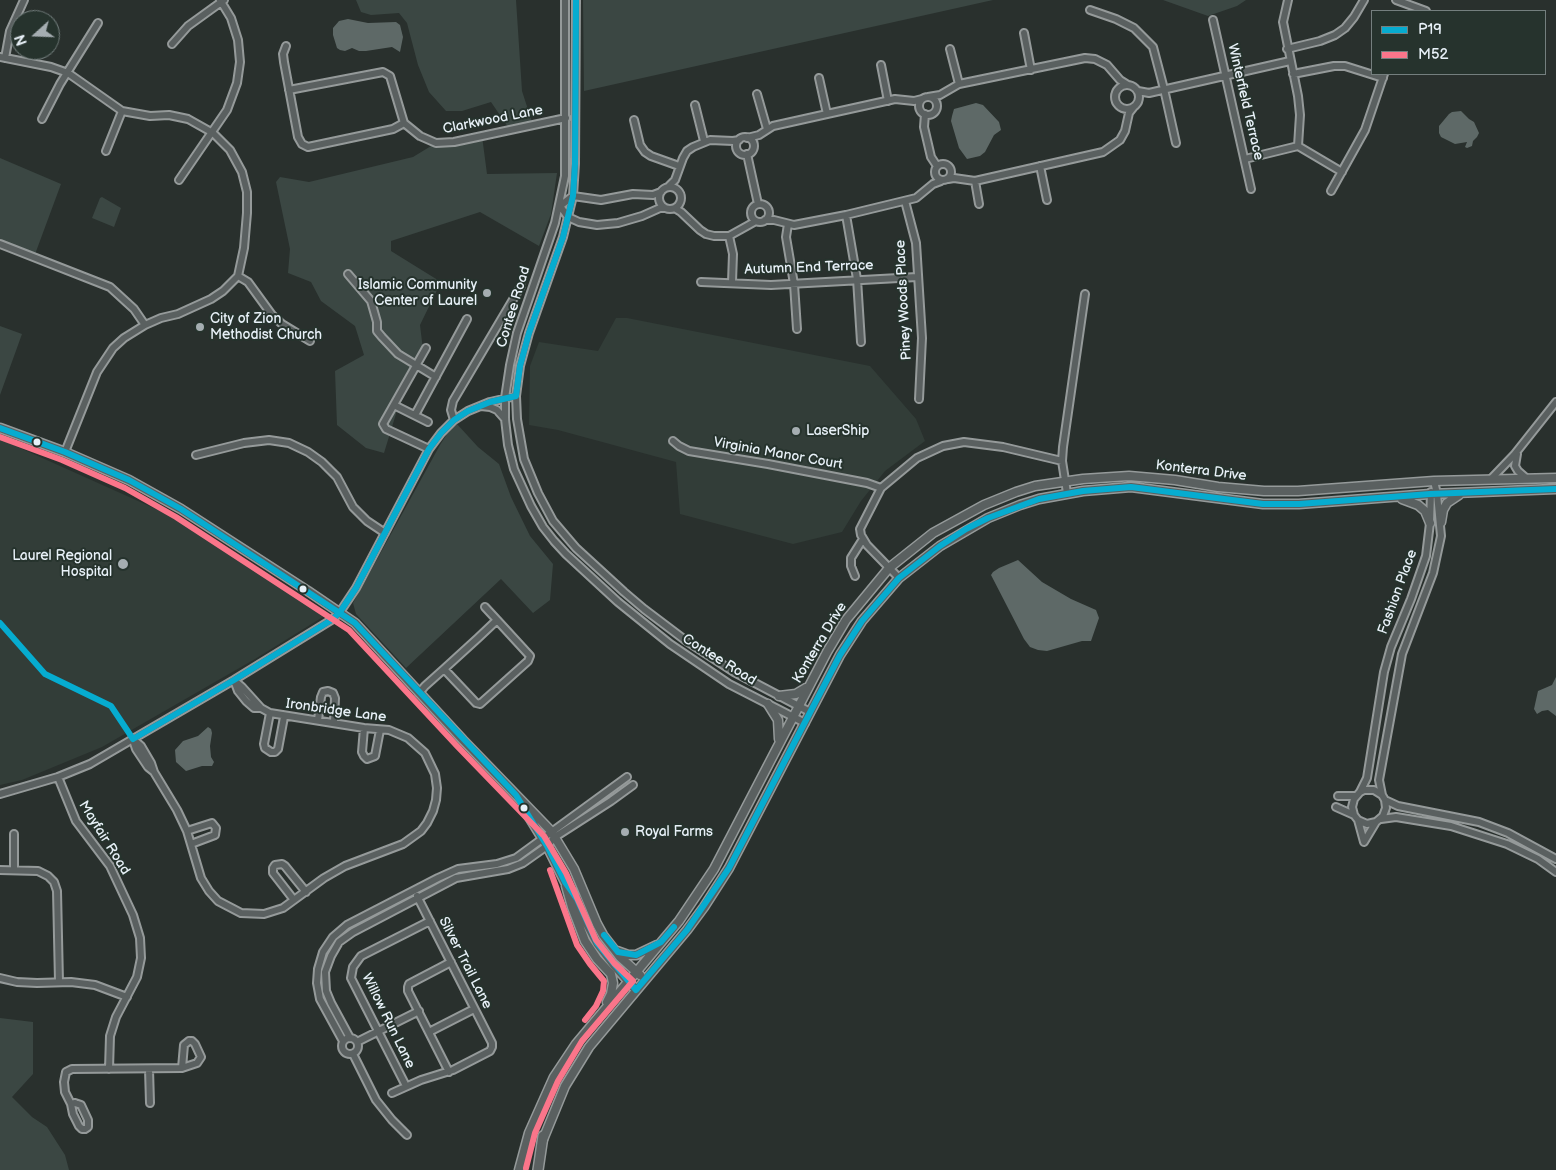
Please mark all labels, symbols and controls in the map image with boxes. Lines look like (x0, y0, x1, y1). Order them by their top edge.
north arrow (10, 10, 60, 60)
legend (1371, 10, 1546, 75)
text: P19 (1418, 20, 1442, 39)
text: N (12, 32, 31, 48)
street label: Winterfield Terrace (1223, 42, 1267, 162)
text: M52 (1418, 45, 1448, 64)
street label: Clarkwood Lane (442, 102, 544, 138)
street label: Piney Woods Place (892, 239, 916, 361)
street label: Autumn End Terrace (744, 257, 874, 279)
street label: Contee Road (494, 264, 534, 350)
place label: Islamic Community Center of Laurel (358, 277, 477, 310)
marker: Islamic Community Center of Laurel (481, 287, 493, 299)
place label: City of Zion Methodist Church (210, 311, 322, 344)
marker: City of Zion Methodist Church (194, 321, 206, 333)
place label: LaserShip (806, 423, 869, 439)
marker: LaserShip (790, 425, 802, 437)
street label: Virginia Manor Court (712, 434, 844, 474)
unlabelled marker (32, 437, 42, 447)
street label: Konterra Drive (1155, 457, 1247, 485)
street label: Fashion Place (1375, 547, 1421, 637)
place label: Laurel Regional Hospital (12, 548, 112, 580)
marker: Laurel Regional Hospital (116, 557, 130, 571)
unlabelled marker (298, 584, 308, 594)
street label: Konterra Drive (789, 600, 851, 686)
street label: Contee Road (679, 631, 759, 689)
street label: Ironbridge Lane (285, 696, 387, 726)
street label: Mayfair Road (75, 798, 133, 878)
unlabelled marker (519, 803, 529, 813)
place label: Royal Farms (635, 824, 713, 840)
marker: Royal Farms (619, 826, 631, 838)
street label: Silver Trail Lane (435, 914, 495, 1012)
street label: Willow Run Lane (358, 971, 418, 1071)

